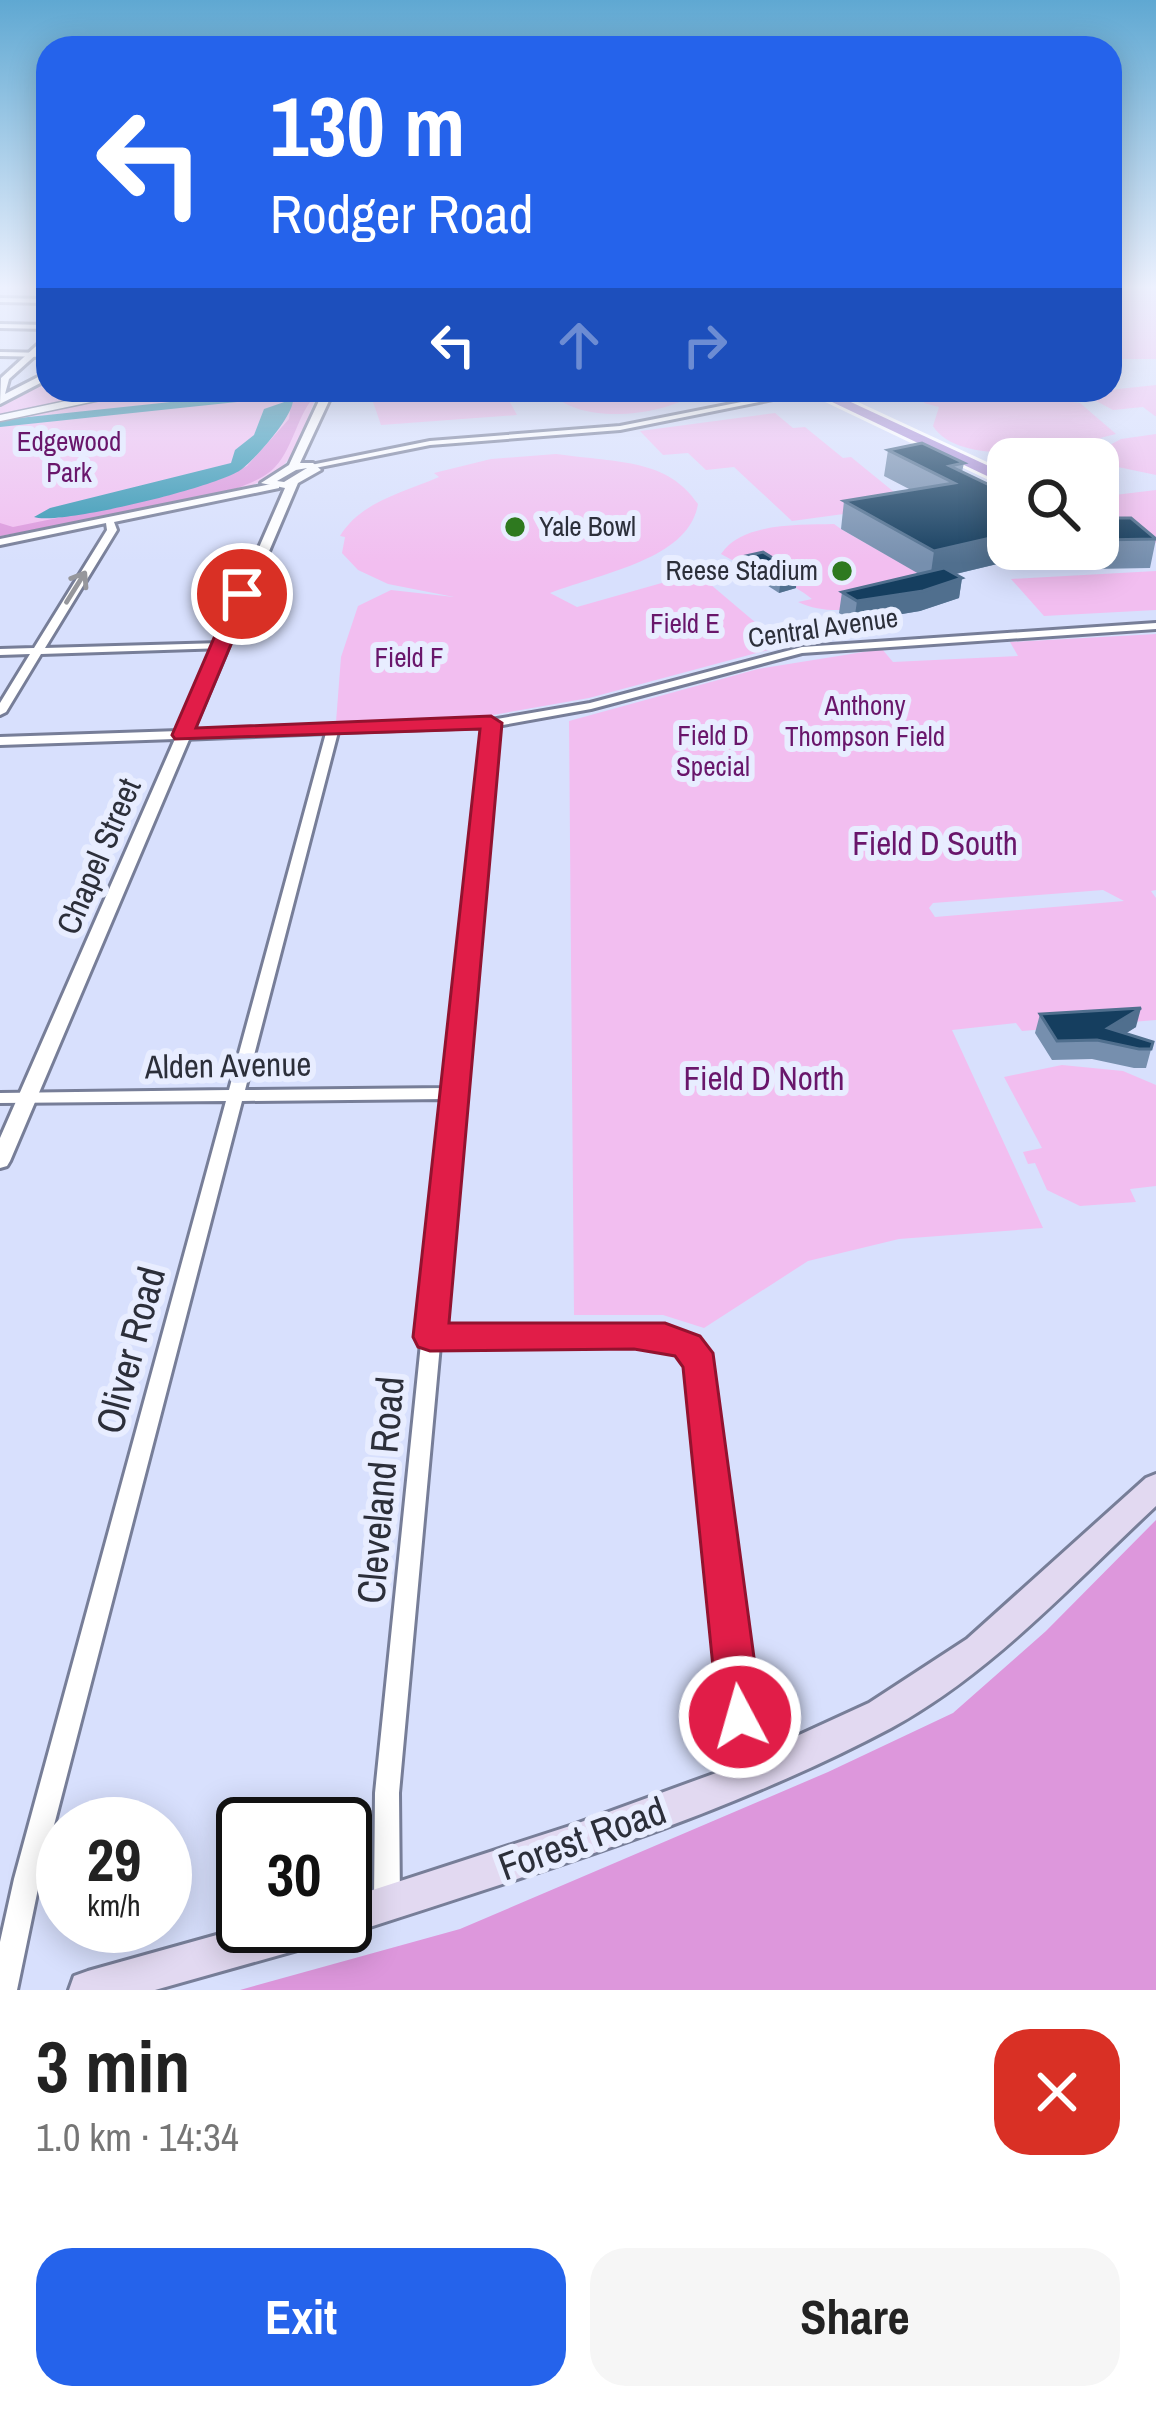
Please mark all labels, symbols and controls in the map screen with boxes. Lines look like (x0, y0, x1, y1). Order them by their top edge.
text: 130 m (270, 69, 465, 182)
icon: left (72, 84, 228, 240)
text: Rodger Road (270, 177, 533, 250)
icon: left (420, 312, 486, 378)
icon: ahead (546, 312, 612, 378)
icon: right (672, 312, 738, 378)
park label: Edgewood Park (17, 423, 121, 490)
map controls (987, 438, 1119, 570)
button: search (987, 438, 1119, 570)
place label: Yale Bowl (539, 508, 636, 544)
marker: Yale Bowl (502, 514, 528, 540)
pin (191, 543, 293, 645)
place label: Reese Stadium (665, 552, 818, 588)
marker: Reese Stadium (829, 558, 855, 584)
icon: arrive (209, 561, 275, 627)
one-way arrow (64, 571, 88, 605)
street label: Central Avenue (746, 599, 900, 655)
park label: Field E (650, 605, 720, 641)
park label: Field F (375, 639, 443, 675)
park label: Anthony Thompson Field (785, 687, 945, 754)
park label: Field D Special (676, 717, 750, 784)
street label: Chapel Street (45, 771, 151, 941)
park label: Field D South (852, 821, 1018, 865)
street label: Alden Avenue (143, 1042, 312, 1088)
park label: Field D North (684, 1056, 844, 1100)
street label: Oliver Road (83, 1261, 177, 1439)
street label: Cleveland Road (344, 1374, 416, 1606)
position arrow (677, 1654, 803, 1780)
street label: Forest Road (491, 1784, 673, 1892)
speed limit sign: 30 (216, 1797, 372, 1953)
text: 29 (87, 1819, 141, 1900)
text: km/h (87, 1885, 141, 1925)
text: 3 min (36, 2017, 190, 2114)
button: close (994, 2029, 1120, 2155)
text: 1.0 km · 14:34 (36, 2111, 239, 2163)
button: Exit (36, 2248, 566, 2386)
button: Share (590, 2248, 1120, 2386)

